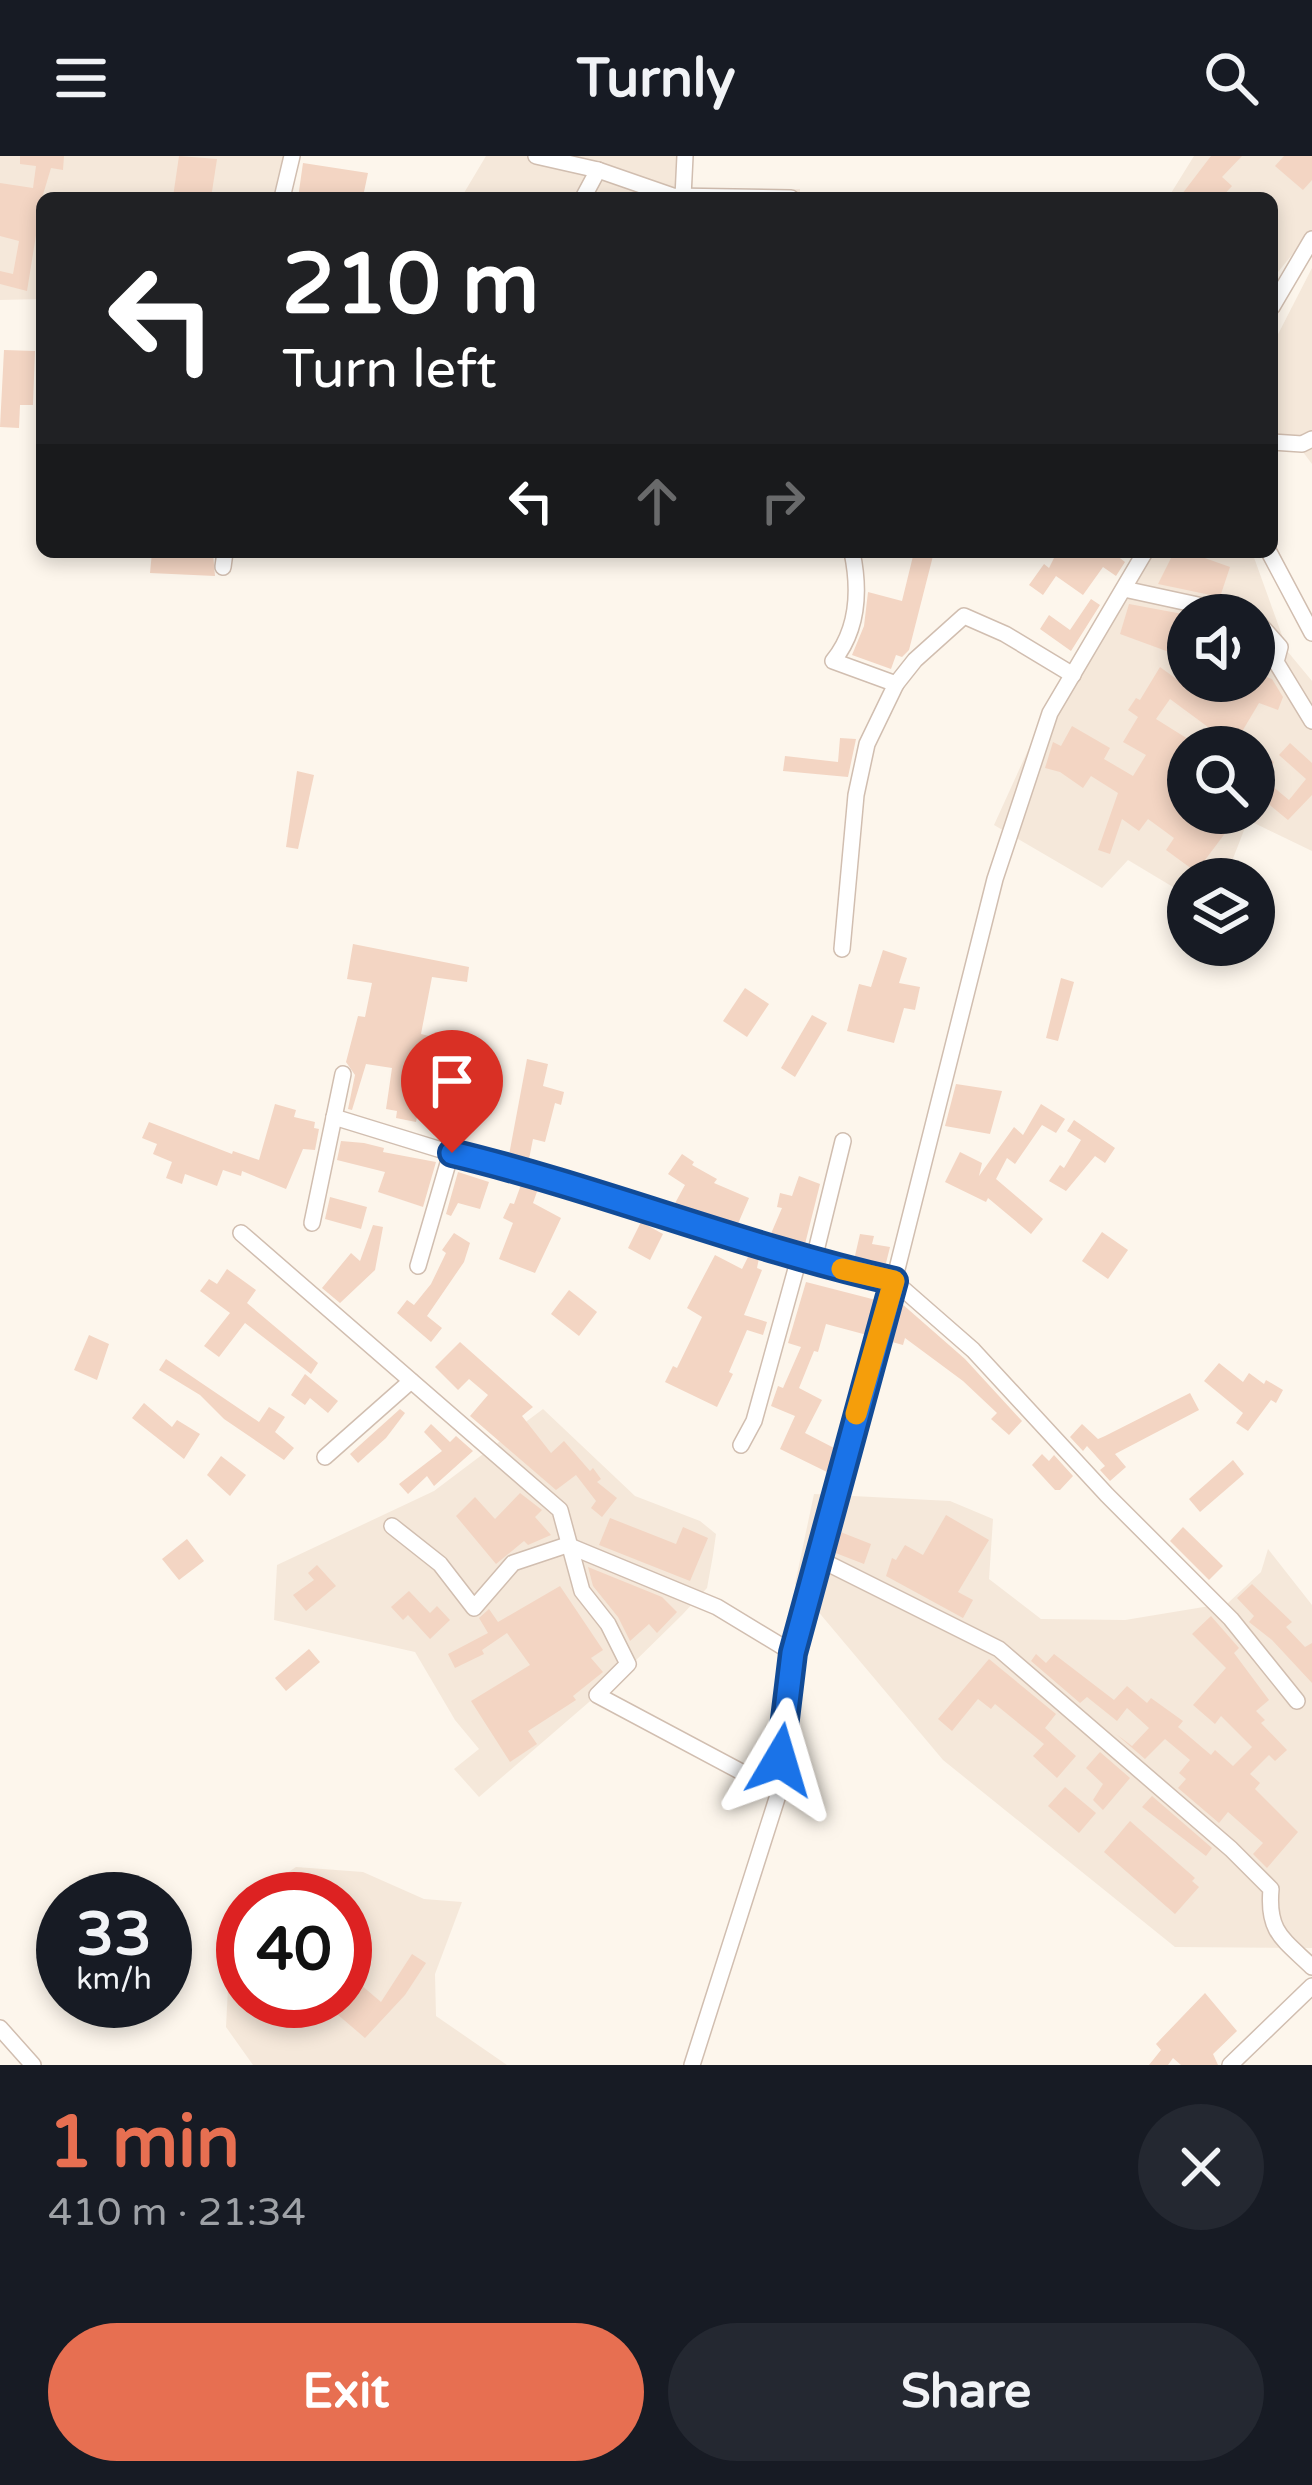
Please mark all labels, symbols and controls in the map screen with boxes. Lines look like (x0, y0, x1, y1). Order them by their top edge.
icon: menu (48, 45, 114, 111)
icon: search (1198, 45, 1264, 111)
text: Turnly (577, 46, 735, 111)
text: 210 m (282, 235, 539, 336)
icon: left (84, 240, 240, 396)
text: Turn left (282, 337, 497, 402)
icon: left (498, 468, 564, 534)
icon: ahead (624, 468, 690, 534)
icon: right (750, 468, 816, 534)
map controls (1167, 594, 1275, 966)
button: sound (1167, 594, 1275, 702)
button: search (1167, 726, 1275, 834)
button: layers (1167, 858, 1275, 966)
pin (401, 1030, 503, 1153)
icon: arrive (419, 1048, 485, 1114)
position arrow (717, 1697, 843, 1823)
speed limit sign: 40 (216, 1872, 372, 2028)
text: 33 (76, 1899, 152, 1971)
text: km/h (76, 1961, 152, 1998)
text: 1 min (48, 2100, 240, 2187)
button: close (1138, 2104, 1264, 2230)
text: 410 m · 21:34 (48, 2189, 306, 2236)
button: Exit (48, 2323, 644, 2461)
button: Share (668, 2323, 1264, 2461)

